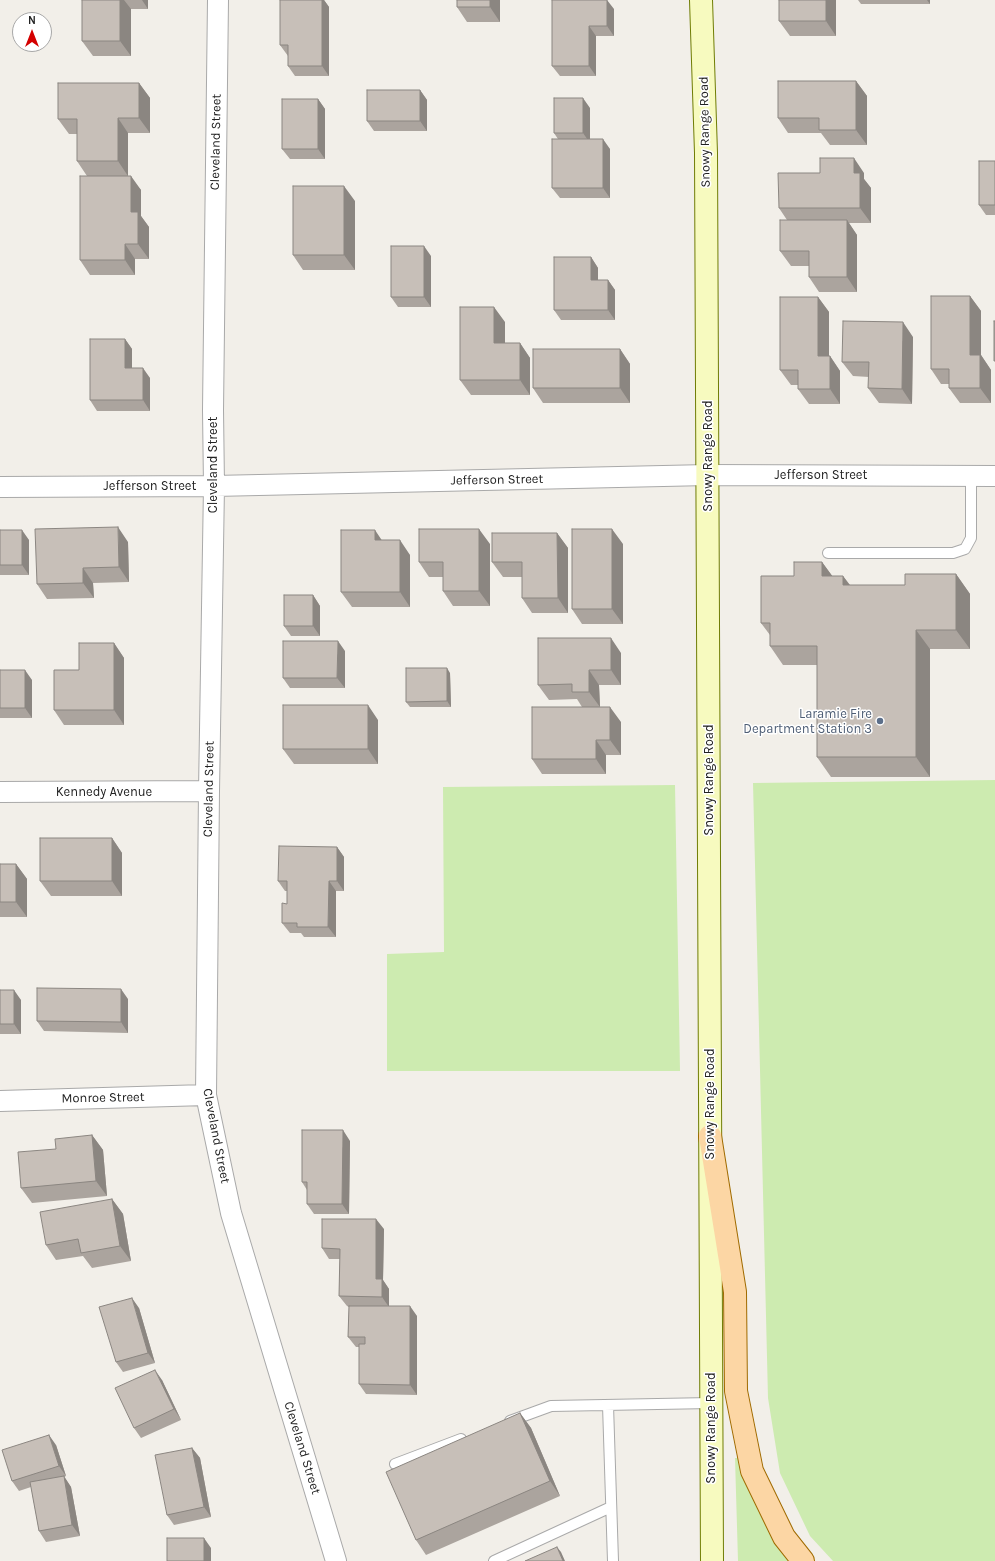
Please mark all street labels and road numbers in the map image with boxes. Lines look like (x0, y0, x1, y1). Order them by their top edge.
street label: Snowy Range Road (696, 76, 714, 188)
street label: Cleveland Street (207, 94, 225, 190)
street label: Snowy Range Road (700, 400, 716, 512)
street label: Cleveland Street (205, 417, 221, 513)
street label: Jefferson Street (775, 467, 867, 483)
street label: Jefferson Street (450, 471, 544, 489)
street label: Jefferson Street (104, 478, 196, 494)
street label: Snowy Range Road (701, 724, 717, 836)
street label: Cleveland Street (200, 741, 218, 837)
street label: Kennedy Avenue (56, 784, 152, 800)
street label: Snowy Range Road (702, 1048, 718, 1160)
street label: Cleveland Street (199, 1087, 233, 1185)
street label: Monroe Street (61, 1089, 145, 1107)
street label: Snowy Range Road (703, 1372, 719, 1484)
street label: Cleveland Street (280, 1400, 324, 1496)

